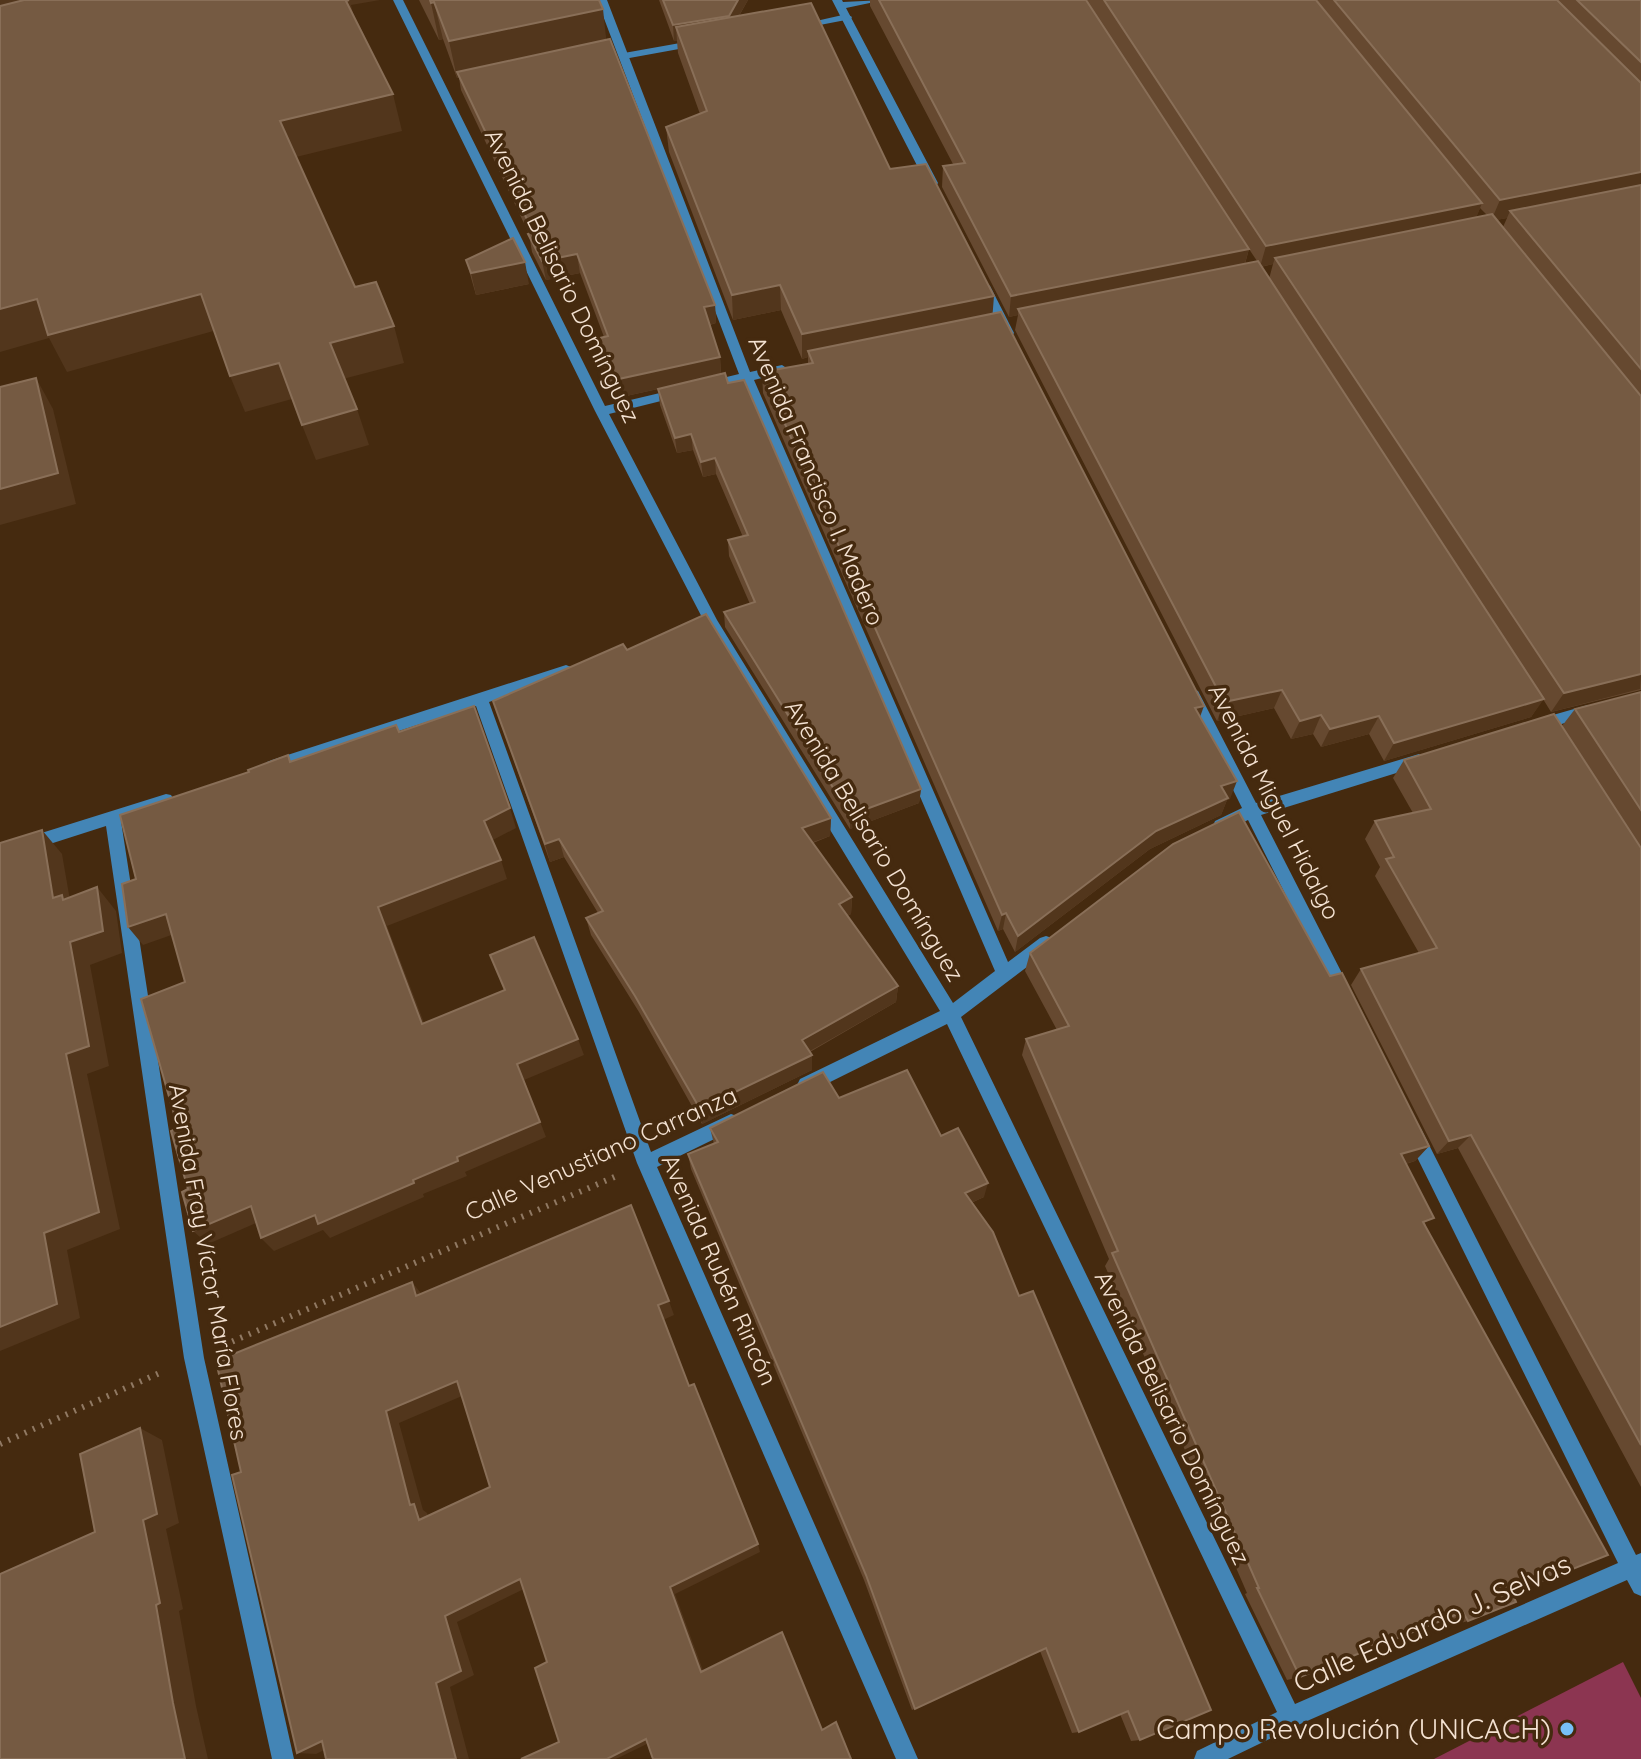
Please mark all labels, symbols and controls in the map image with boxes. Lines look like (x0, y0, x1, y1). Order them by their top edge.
street label: Avenida Belisario Domínguez (479, 124, 647, 427)
street label: Avenida Francisco I. Madero (742, 331, 892, 630)
street label: Avenida Miguel Hidalgo (1202, 679, 1347, 924)
street label: Avenida Belisario Domínguez (779, 694, 971, 987)
street label: Calle Venustiano Carranza (460, 1079, 741, 1227)
street label: Avenida Fray Víctor María Flores (163, 1081, 255, 1442)
street label: Avenida Rubén Rincón (655, 1149, 784, 1390)
street label: Avenida Belisario Domínguez (1089, 1266, 1257, 1569)
street label: Calle Eduardo J. Selvas (1288, 1546, 1576, 1700)
place label: Campo Revolución (UNICACH) (1156, 1711, 1551, 1746)
marker: Campo Revolución (UNICACH) (1558, 1720, 1576, 1738)

